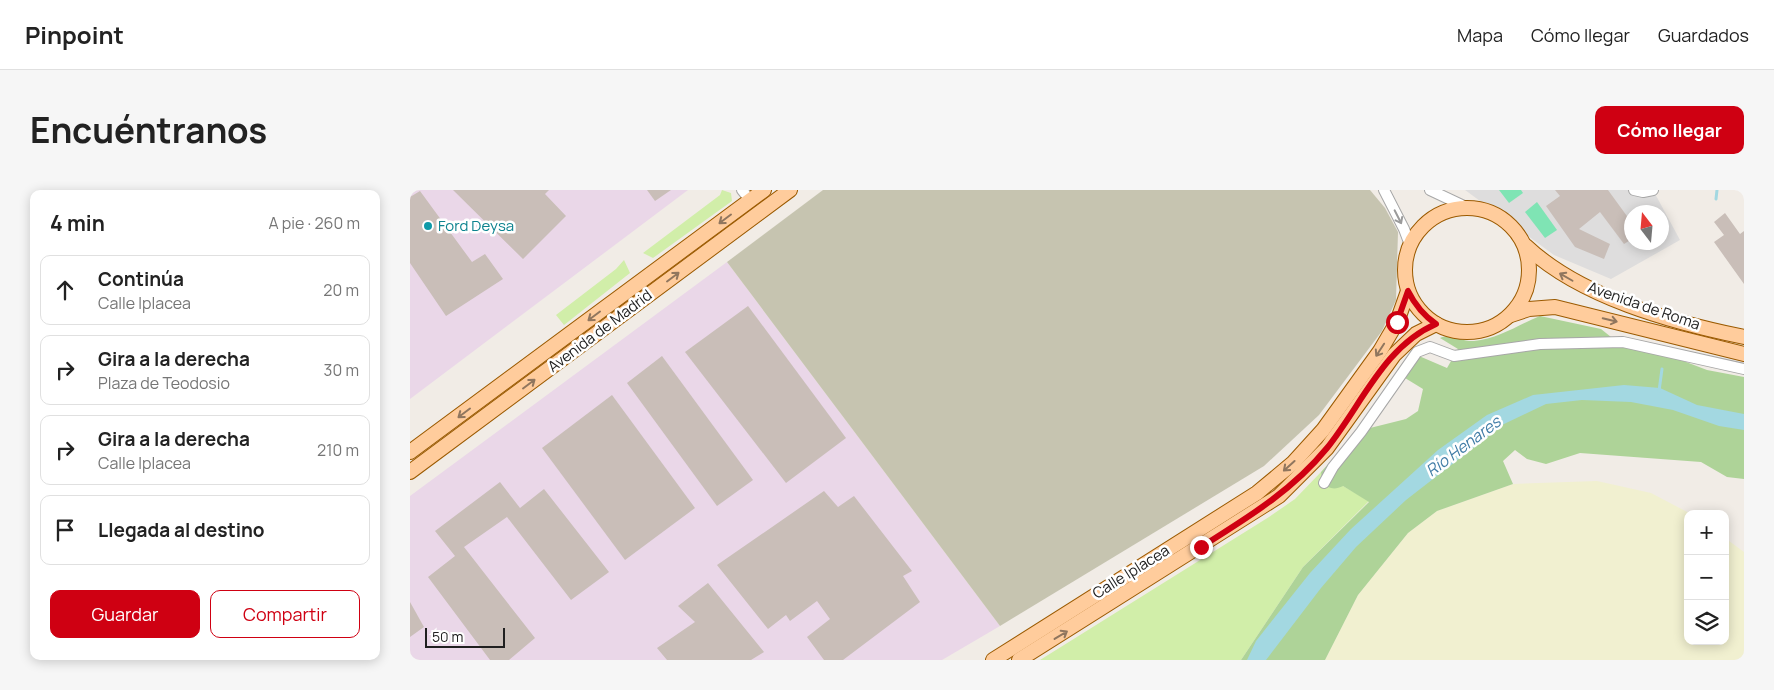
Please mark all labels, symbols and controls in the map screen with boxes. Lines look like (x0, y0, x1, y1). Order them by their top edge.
text: Pinpoint (25, 18, 124, 51)
text: Mapa (1457, 23, 1503, 47)
text: Cómo llegar (1531, 23, 1630, 47)
text: Guardados (1658, 23, 1749, 47)
text: Encuéntranos (30, 106, 267, 154)
button: Cómo llegar (1595, 106, 1744, 154)
north arrow (1624, 205, 1669, 250)
text: 4 min (50, 209, 105, 237)
one-way arrow (1394, 209, 1403, 224)
text: A pie · 260 m (269, 212, 360, 234)
one-way arrow (718, 214, 732, 224)
place label: Ford Deysa (438, 215, 514, 236)
marker: Ford Deysa (422, 220, 434, 232)
text: Continúa (98, 266, 184, 292)
one-way arrow (666, 271, 679, 282)
one-way arrow (1559, 271, 1573, 281)
icon: ahead (51, 276, 79, 304)
street label: Avenida de Roma (1585, 276, 1703, 335)
text: 20 m (323, 279, 359, 301)
street label: Avenida de Madrid (543, 284, 656, 377)
text: Calle Iplacea (98, 292, 191, 314)
one-way arrow (587, 311, 601, 321)
route start (1386, 311, 1409, 334)
one-way arrow (1602, 316, 1618, 325)
one-way arrow (1375, 343, 1385, 357)
text: Gira a la derecha (98, 346, 250, 372)
icon: right (51, 356, 79, 384)
text: 30 m (324, 359, 359, 381)
text: Plaza de Teodosio (98, 372, 230, 394)
one-way arrow (522, 379, 535, 390)
one-way arrow (458, 407, 471, 418)
water label: Río Henares (1421, 410, 1506, 481)
text: Gira a la derecha (98, 426, 250, 452)
icon: right (51, 436, 79, 464)
text: 210 m (317, 439, 359, 461)
text: Calle Iplacea (98, 452, 191, 474)
one-way arrow (1283, 460, 1296, 472)
map controls (1684, 510, 1729, 645)
button: + (1684, 510, 1729, 555)
icon: arrive (51, 516, 79, 544)
text: Llegada al destino (98, 517, 265, 543)
route end (1190, 536, 1213, 559)
street label: Calle Iplacea (1088, 540, 1173, 604)
button: − (1684, 555, 1729, 600)
button: Guardar (50, 590, 200, 638)
button: Compartir (210, 590, 360, 638)
button: layers (1684, 600, 1729, 645)
scale bar (425, 625, 505, 648)
text: 50 m (432, 627, 463, 646)
one-way arrow (1054, 629, 1068, 640)

